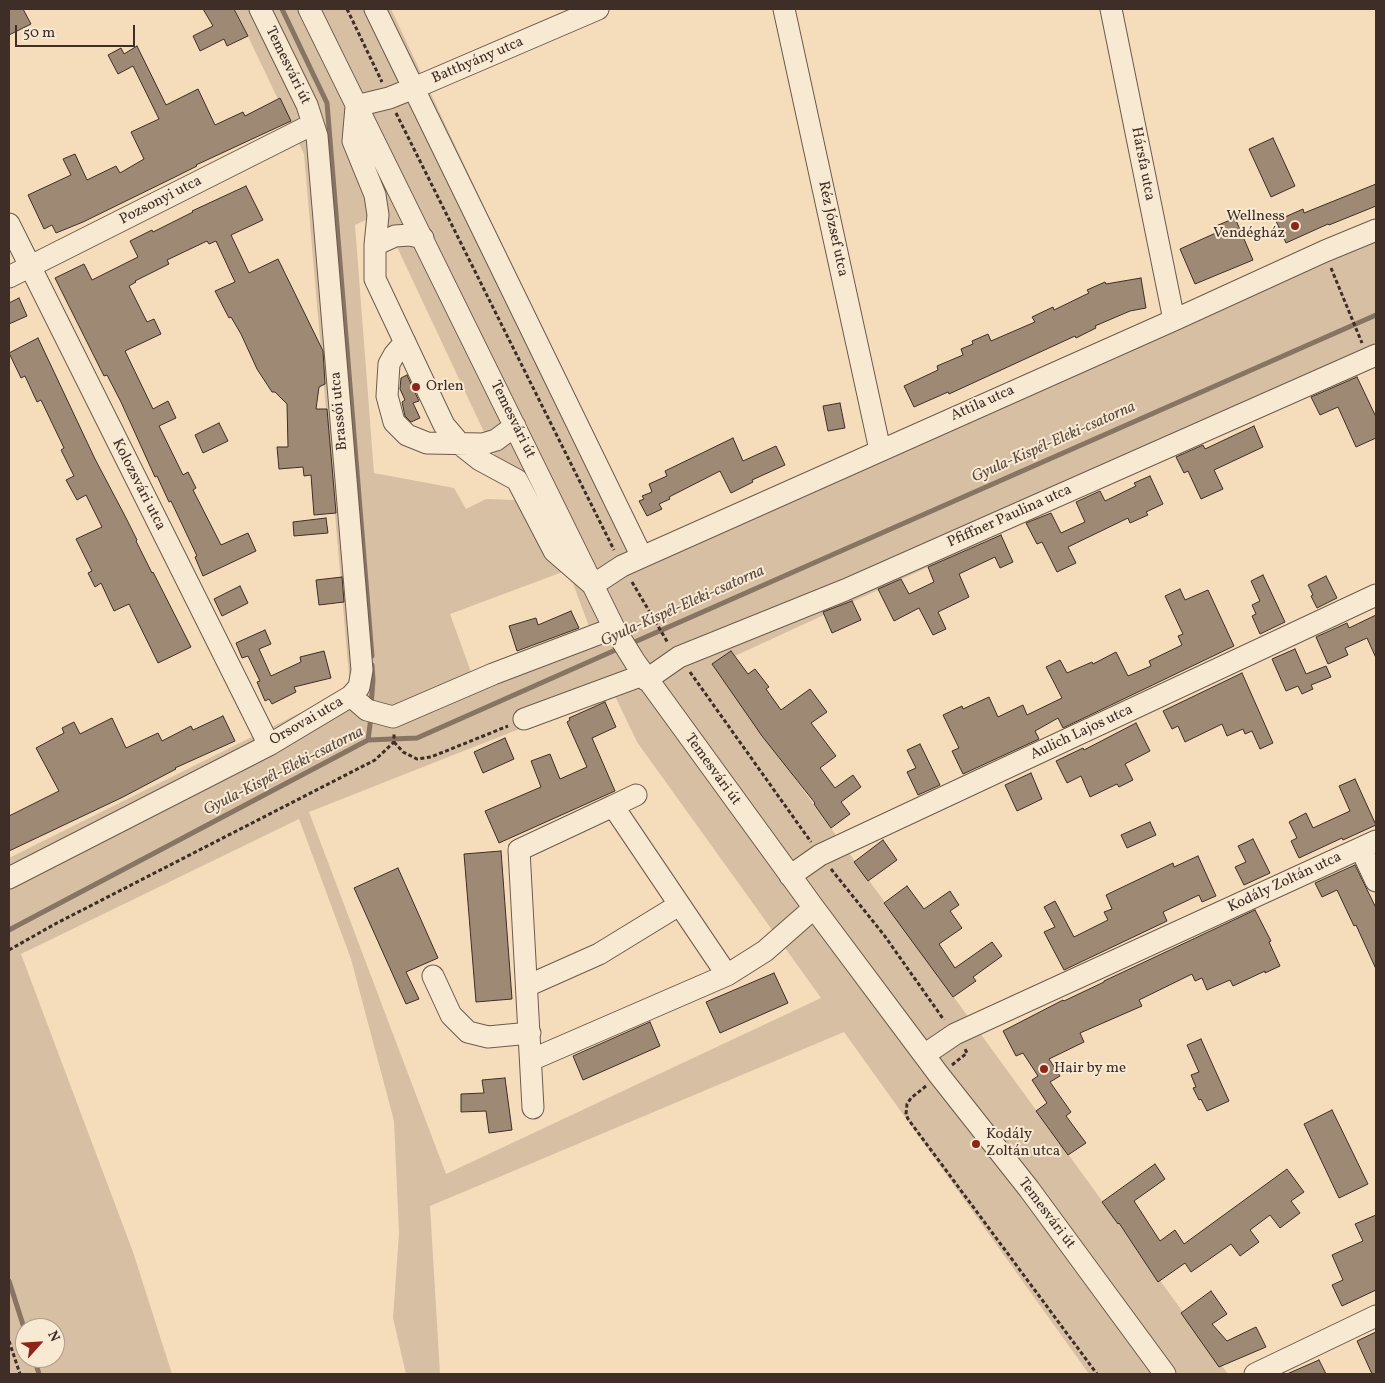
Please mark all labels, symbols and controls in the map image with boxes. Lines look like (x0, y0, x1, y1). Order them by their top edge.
scale bar (18, 15, 138, 47)
text: 50 m (23, 23, 55, 44)
street label: Temesvári út (260, 24, 314, 108)
street label: Batthyány utca (429, 34, 527, 88)
street label: Hársfa utca (1126, 126, 1158, 202)
street label: Pozsonyi utca (117, 173, 205, 229)
street label: Réz József utca (813, 179, 851, 279)
place label: Wellness Vendégház (1213, 208, 1285, 243)
marker: Wellness Vendégház (1289, 220, 1301, 232)
street label: Brassói utca (328, 371, 352, 451)
place label: Orlen (426, 378, 464, 396)
street label: Temesvári út (485, 378, 539, 462)
marker: Orlen (410, 381, 422, 393)
street label: Attila utca (948, 382, 1018, 426)
water label: Gyula-Kispél-Eleki-csatorna (969, 398, 1139, 488)
street label: Kolozsvári utca (107, 436, 169, 534)
street label: Pfiffner Paulina utca (945, 481, 1075, 553)
water label: Gyula-Kispél-Eleki-csatorna (598, 562, 768, 652)
street label: Orsovai utca (267, 694, 347, 750)
street label: Aulich Lajos utca (1028, 701, 1136, 765)
water label: Gyula-Kispél-Eleki-csatorna (201, 723, 367, 821)
street label: Temesvári út (680, 731, 744, 809)
street label: Kodály Zoltán utca (1225, 849, 1345, 917)
place label: Hair by me (1054, 1060, 1126, 1078)
marker: Hair by me (1038, 1063, 1050, 1075)
place label: Kodály Zoltán utca (986, 1126, 1060, 1161)
marker: Kodály Zoltán utca (970, 1138, 982, 1150)
street label: Temesvári út (1013, 1175, 1079, 1253)
north arrow (15, 1318, 65, 1368)
text: N (42, 1328, 64, 1345)

